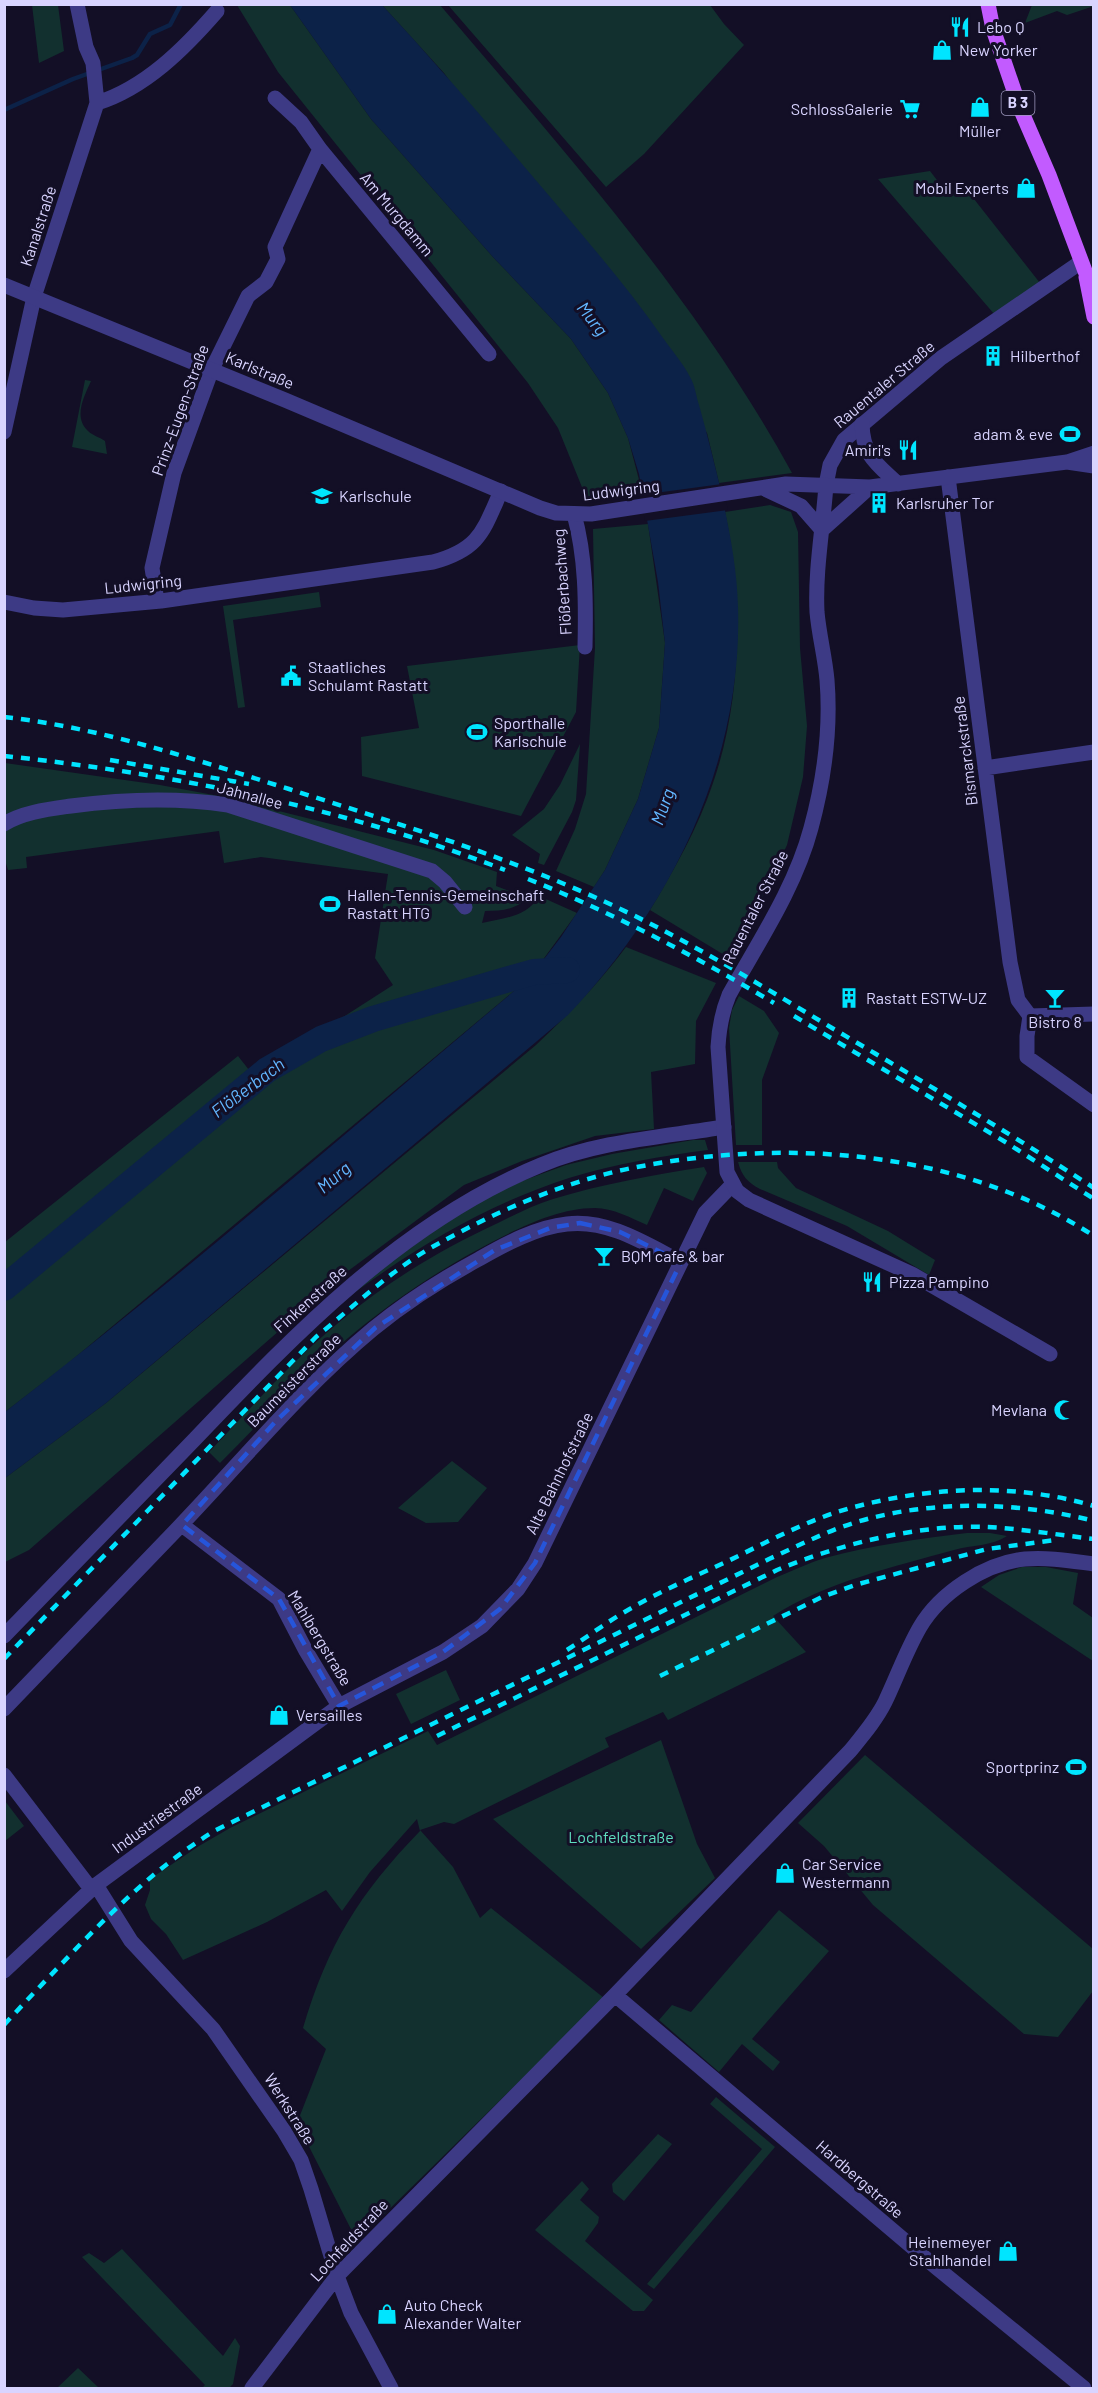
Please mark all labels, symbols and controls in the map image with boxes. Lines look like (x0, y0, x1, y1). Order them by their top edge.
restaurant icon: Lebo Q (948, 15, 972, 39)
place label: Lebo Q (977, 17, 1024, 36)
shop icon: New Yorker (930, 38, 954, 62)
place label: New Yorker (959, 40, 1038, 59)
road number: B 3 (1002, 91, 1034, 115)
shop icon: Müller (968, 95, 992, 119)
supermarket icon: SchlossGalerie (898, 97, 922, 121)
place label: SchlossGalerie (791, 99, 893, 118)
place label: Müller (959, 121, 1001, 140)
street label: Am Murgdamm (357, 168, 438, 260)
shop icon: Mobil Experts (1014, 176, 1038, 200)
place label: Mobil Experts (915, 178, 1009, 197)
street label: Kanalstraße (16, 183, 59, 268)
water label: Murg (573, 297, 613, 340)
street label: Rauentaler Straße (829, 336, 938, 431)
street label: Prinz-Eugen-Straße (147, 342, 212, 478)
building icon: Hilberthof (981, 344, 1005, 368)
place label: Hilberthof (1010, 346, 1080, 365)
street label: Karlstraße (223, 347, 297, 392)
sports icon: adam & eve (1058, 422, 1082, 446)
place label: adam & eve (974, 424, 1053, 443)
restaurant icon: Amiri's (896, 438, 920, 462)
place label: Amiri's (845, 440, 891, 459)
street label: Ludwigring (581, 475, 661, 504)
school or university icon: Karlschule (310, 484, 334, 508)
place label: Karlschule (339, 486, 412, 505)
building icon: Karlsruher Tor (867, 491, 891, 515)
place label: Karlsruher Tor (896, 493, 994, 512)
street label: Flößerbachweg (548, 528, 575, 636)
street label: Ludwigring (103, 570, 183, 597)
place label: Staatliches Schulamt Rastatt (308, 657, 428, 694)
public building icon: Staatliches Schulamt Rastatt (279, 664, 303, 688)
street label: Bismarckstraße (948, 695, 981, 807)
place label: Sporthalle Karlschule (494, 713, 567, 750)
sports icon: Sporthalle Karlschule (465, 720, 489, 744)
street label: Jahnallee (215, 777, 285, 812)
water label: Murg (645, 785, 679, 828)
street label: Rauentaler Straße (718, 847, 792, 967)
place label: Hallen-Tennis-Gemeinschaft Rastatt HTG (347, 885, 544, 922)
sports icon: Hallen-Tennis-Gemeinschaft Rastatt HTG (318, 892, 342, 916)
building icon: Rastatt ESTW-UZ (837, 986, 861, 1010)
bar icon: Bistro 8 (1043, 986, 1067, 1010)
place label: Rastatt ESTW-UZ (866, 988, 987, 1007)
place label: Bistro 8 (1028, 1012, 1082, 1031)
water label: Flößerbach (206, 1052, 288, 1122)
water label: Murg (312, 1157, 355, 1198)
bar icon: BQM cafe & bar (592, 1244, 616, 1268)
place label: BQM cafe & bar (621, 1246, 725, 1265)
street label: Finkenstraße (269, 1261, 350, 1336)
restaurant icon: Pizza Pampino (860, 1270, 884, 1294)
place label: Pizza Pampino (889, 1272, 989, 1291)
street label: Baumeisterstraße (243, 1329, 345, 1431)
mosque icon: Mevlana (1052, 1398, 1076, 1422)
place label: Mevlana (991, 1400, 1047, 1419)
street label: Alte Bahnhofstraße (521, 1409, 596, 1537)
street label: Mahlbergstraße (284, 1587, 356, 1689)
shop icon: Versailles (267, 1703, 291, 1727)
place label: Versailles (296, 1705, 362, 1724)
sports icon: Sportprinz (1064, 1755, 1088, 1779)
place label: Sportprinz (986, 1757, 1059, 1776)
street label: Industriestraße (108, 1779, 205, 1857)
park label: Lochfeldstraße (568, 1827, 674, 1846)
place label: Car Service Westermann (802, 1854, 890, 1891)
shop icon: Car Service Westermann (773, 1861, 797, 1885)
street label: Werkstraße (261, 2070, 320, 2148)
street label: Hardbergstraße (813, 2136, 908, 2222)
street label: Lochfeldstraße (306, 2195, 392, 2285)
place label: Heinemeyer Stahlhandel (908, 2232, 991, 2269)
shop icon: Heinemeyer Stahlhandel (996, 2239, 1020, 2263)
place label: Auto Check Alexander Walter (404, 2295, 522, 2332)
shop icon: Auto Check Alexander Walter (375, 2302, 399, 2326)

